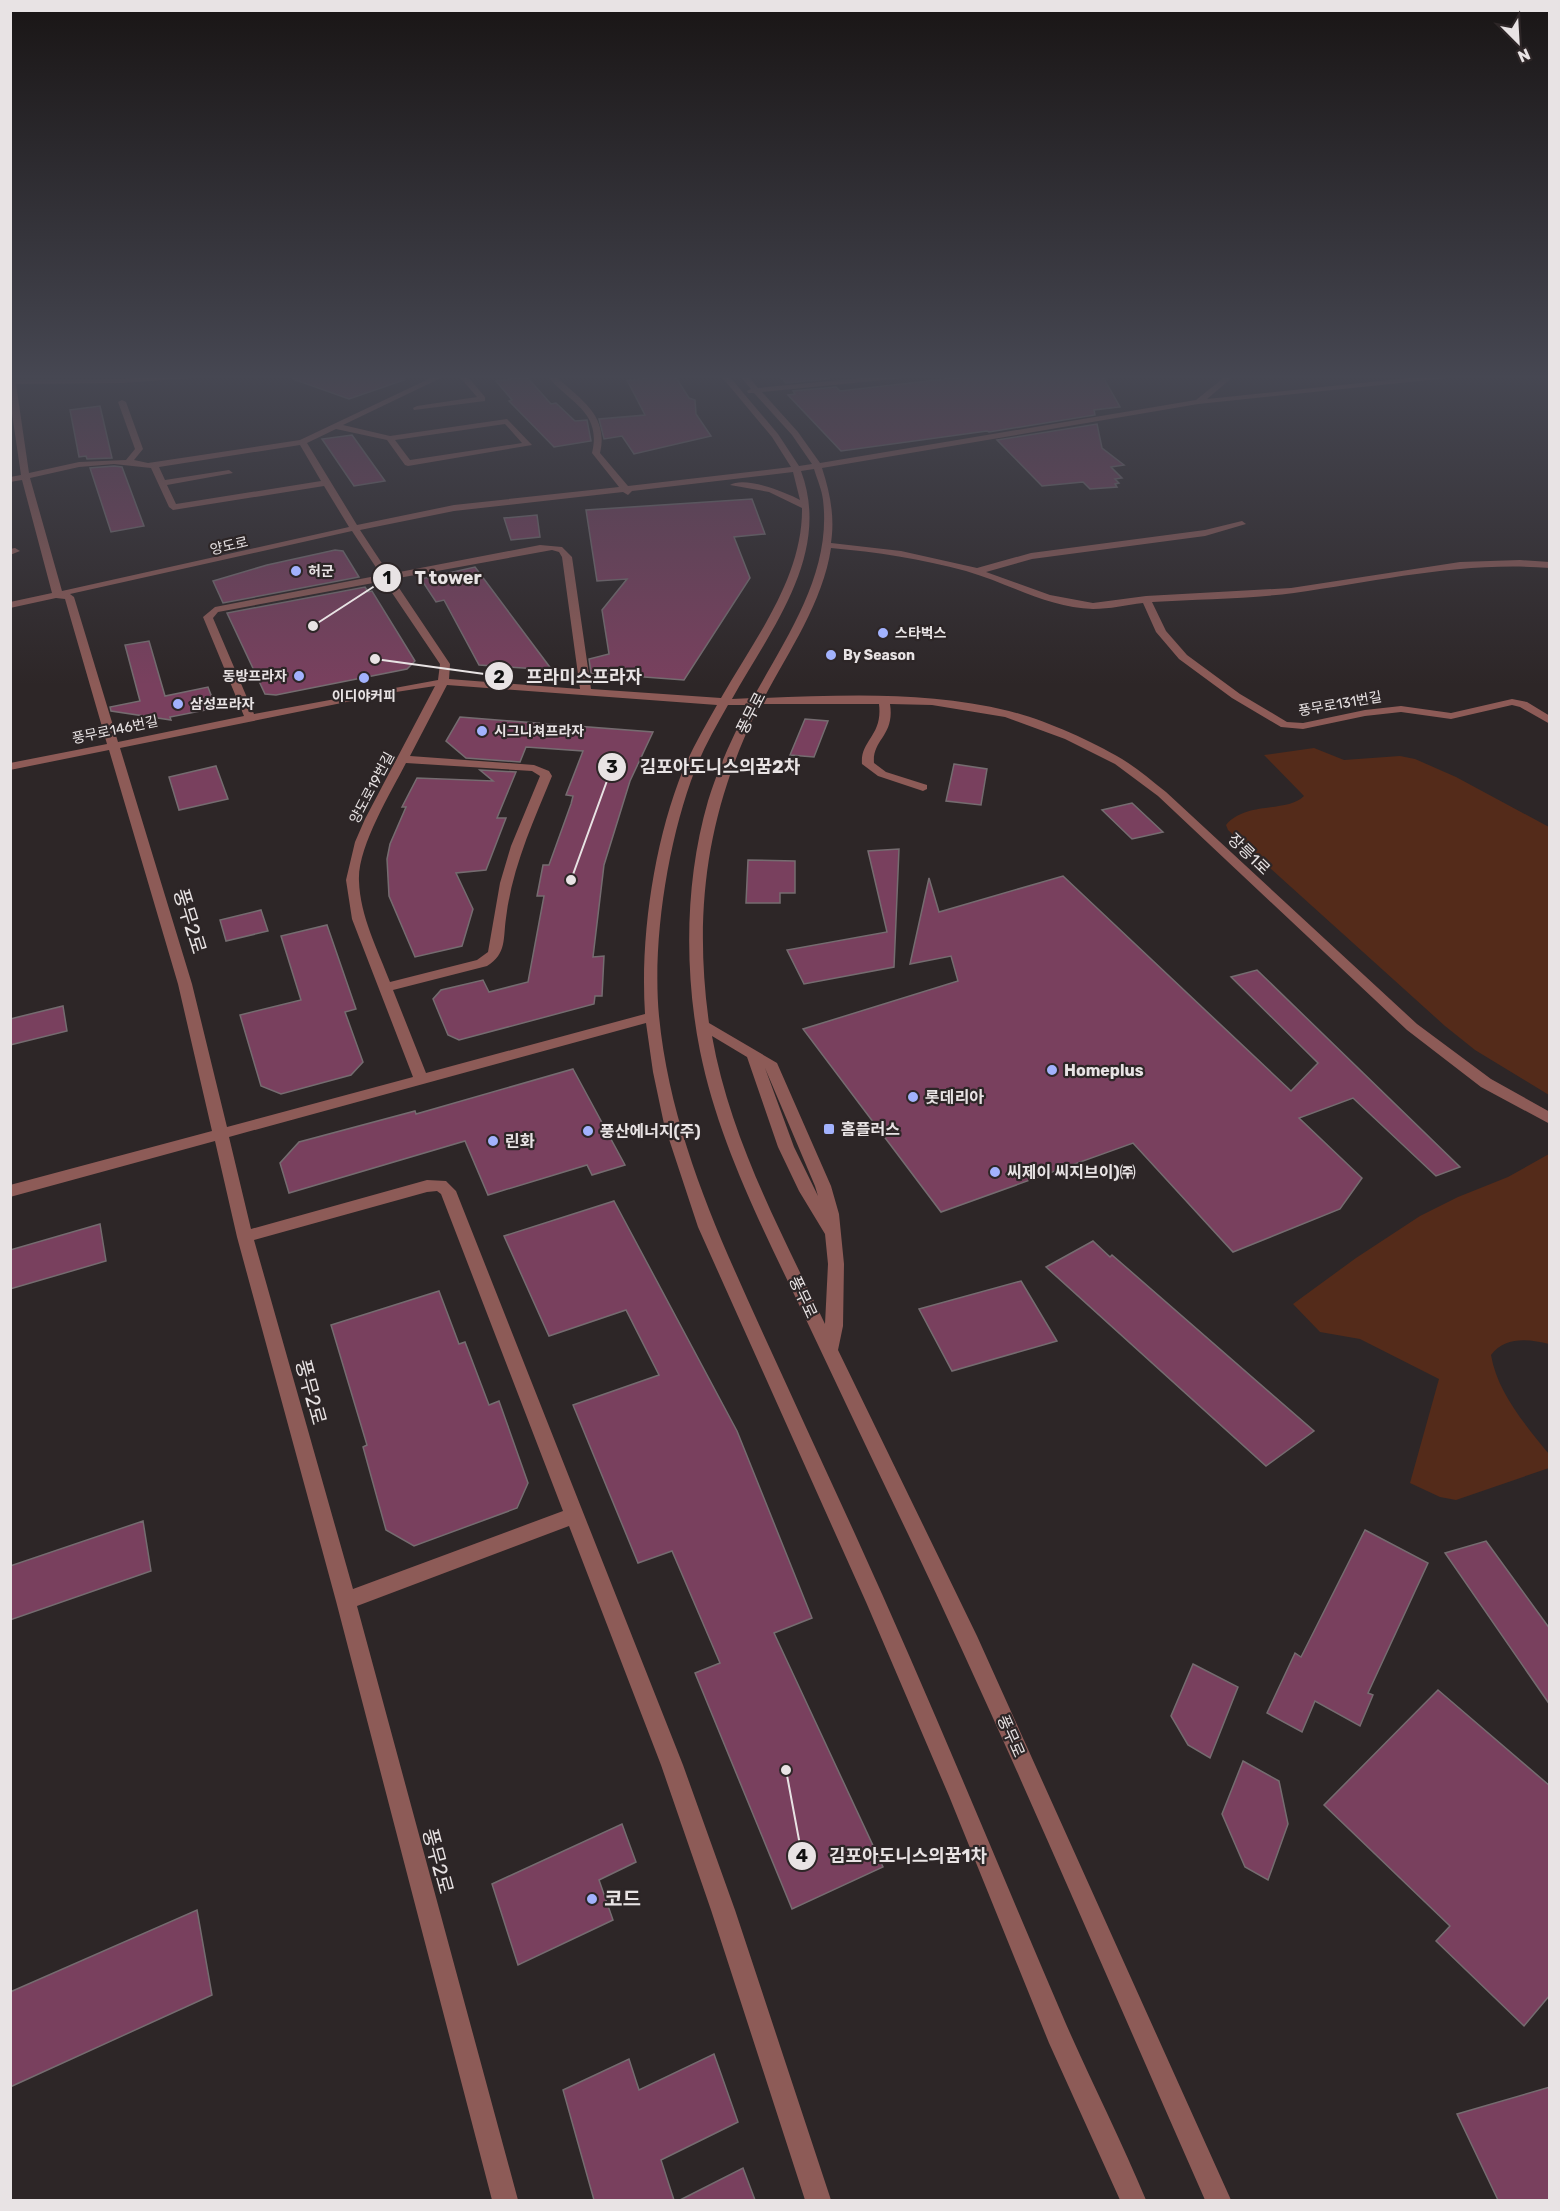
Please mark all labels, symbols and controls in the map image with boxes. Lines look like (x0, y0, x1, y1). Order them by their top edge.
north arrow (1488, 12, 1548, 72)
text: N (1515, 44, 1533, 66)
street label: 양도로 (208, 533, 250, 559)
callout: T tower (372, 560, 494, 596)
place label: 허군 (308, 563, 334, 580)
marker: 허군 (289, 564, 303, 578)
text: 1 (383, 567, 391, 589)
text: T tower (414, 567, 482, 589)
place label: 스타벅스 (895, 625, 947, 642)
marker: 스타벅스 (876, 626, 890, 640)
place label: By Season (843, 647, 915, 664)
marker: By Season (824, 648, 838, 662)
callout: 프라미스프라자 (484, 658, 654, 694)
text: 2 (493, 666, 505, 688)
text: 프라미스프라자 (526, 666, 642, 688)
place label: 동방프라자 (223, 668, 287, 685)
marker: 동방프라자 (292, 669, 306, 683)
marker: 이디야커피 (357, 671, 371, 685)
place label: 이디야커피 (332, 688, 396, 705)
street label: 풍무로131번길 (1297, 688, 1383, 720)
street label: 풍무로 (733, 689, 770, 737)
place label: 삼성프라자 (190, 696, 255, 713)
marker: 삼성프라자 (171, 697, 185, 711)
street label: 풍무로146번길 (70, 713, 160, 747)
place label: 시그니쳐프라자 (494, 723, 584, 740)
marker: 시그니쳐프라자 (475, 724, 489, 738)
street label: 양도로19번길 (346, 749, 398, 827)
callout: 김포아도니스의꿈2차 (597, 749, 812, 785)
text: 3 (606, 756, 618, 778)
text: 김포아도니스의꿈2차 (640, 756, 801, 778)
street label: 장릉1로 (1224, 829, 1274, 879)
street label: 풍무2로 (169, 885, 211, 957)
place label: Homeplus (1064, 1061, 1144, 1080)
marker: Homeplus (1045, 1063, 1059, 1077)
place label: 롯데리아 (925, 1088, 984, 1107)
marker: 롯데리아 (906, 1090, 920, 1104)
place label: 홈플러스 (841, 1120, 900, 1139)
place label: 풍산에너지(주) (600, 1122, 701, 1141)
marker: 홈플러스 (822, 1122, 836, 1136)
marker: 풍산에너지(주) (581, 1124, 595, 1138)
place label: 린화 (505, 1132, 535, 1151)
marker: 린화 (486, 1134, 500, 1148)
place label: 씨제이 씨지브이)㈜ (1007, 1163, 1136, 1182)
marker: 씨제이 씨지브이)㈜ (988, 1165, 1002, 1179)
street label: 풍무로 (785, 1273, 821, 1321)
street label: 풍무2로 (291, 1357, 331, 1427)
street label: 풍무로 (993, 1712, 1029, 1760)
street label: 풍무2로 (418, 1826, 458, 1896)
callout: 김포아도니스의꿈1차 (787, 1838, 999, 1874)
text: 4 (796, 1845, 808, 1867)
text: 김포아도니스의꿈1차 (829, 1845, 987, 1867)
place label: 코드 (604, 1887, 641, 1911)
marker: 코드 (585, 1892, 599, 1906)

